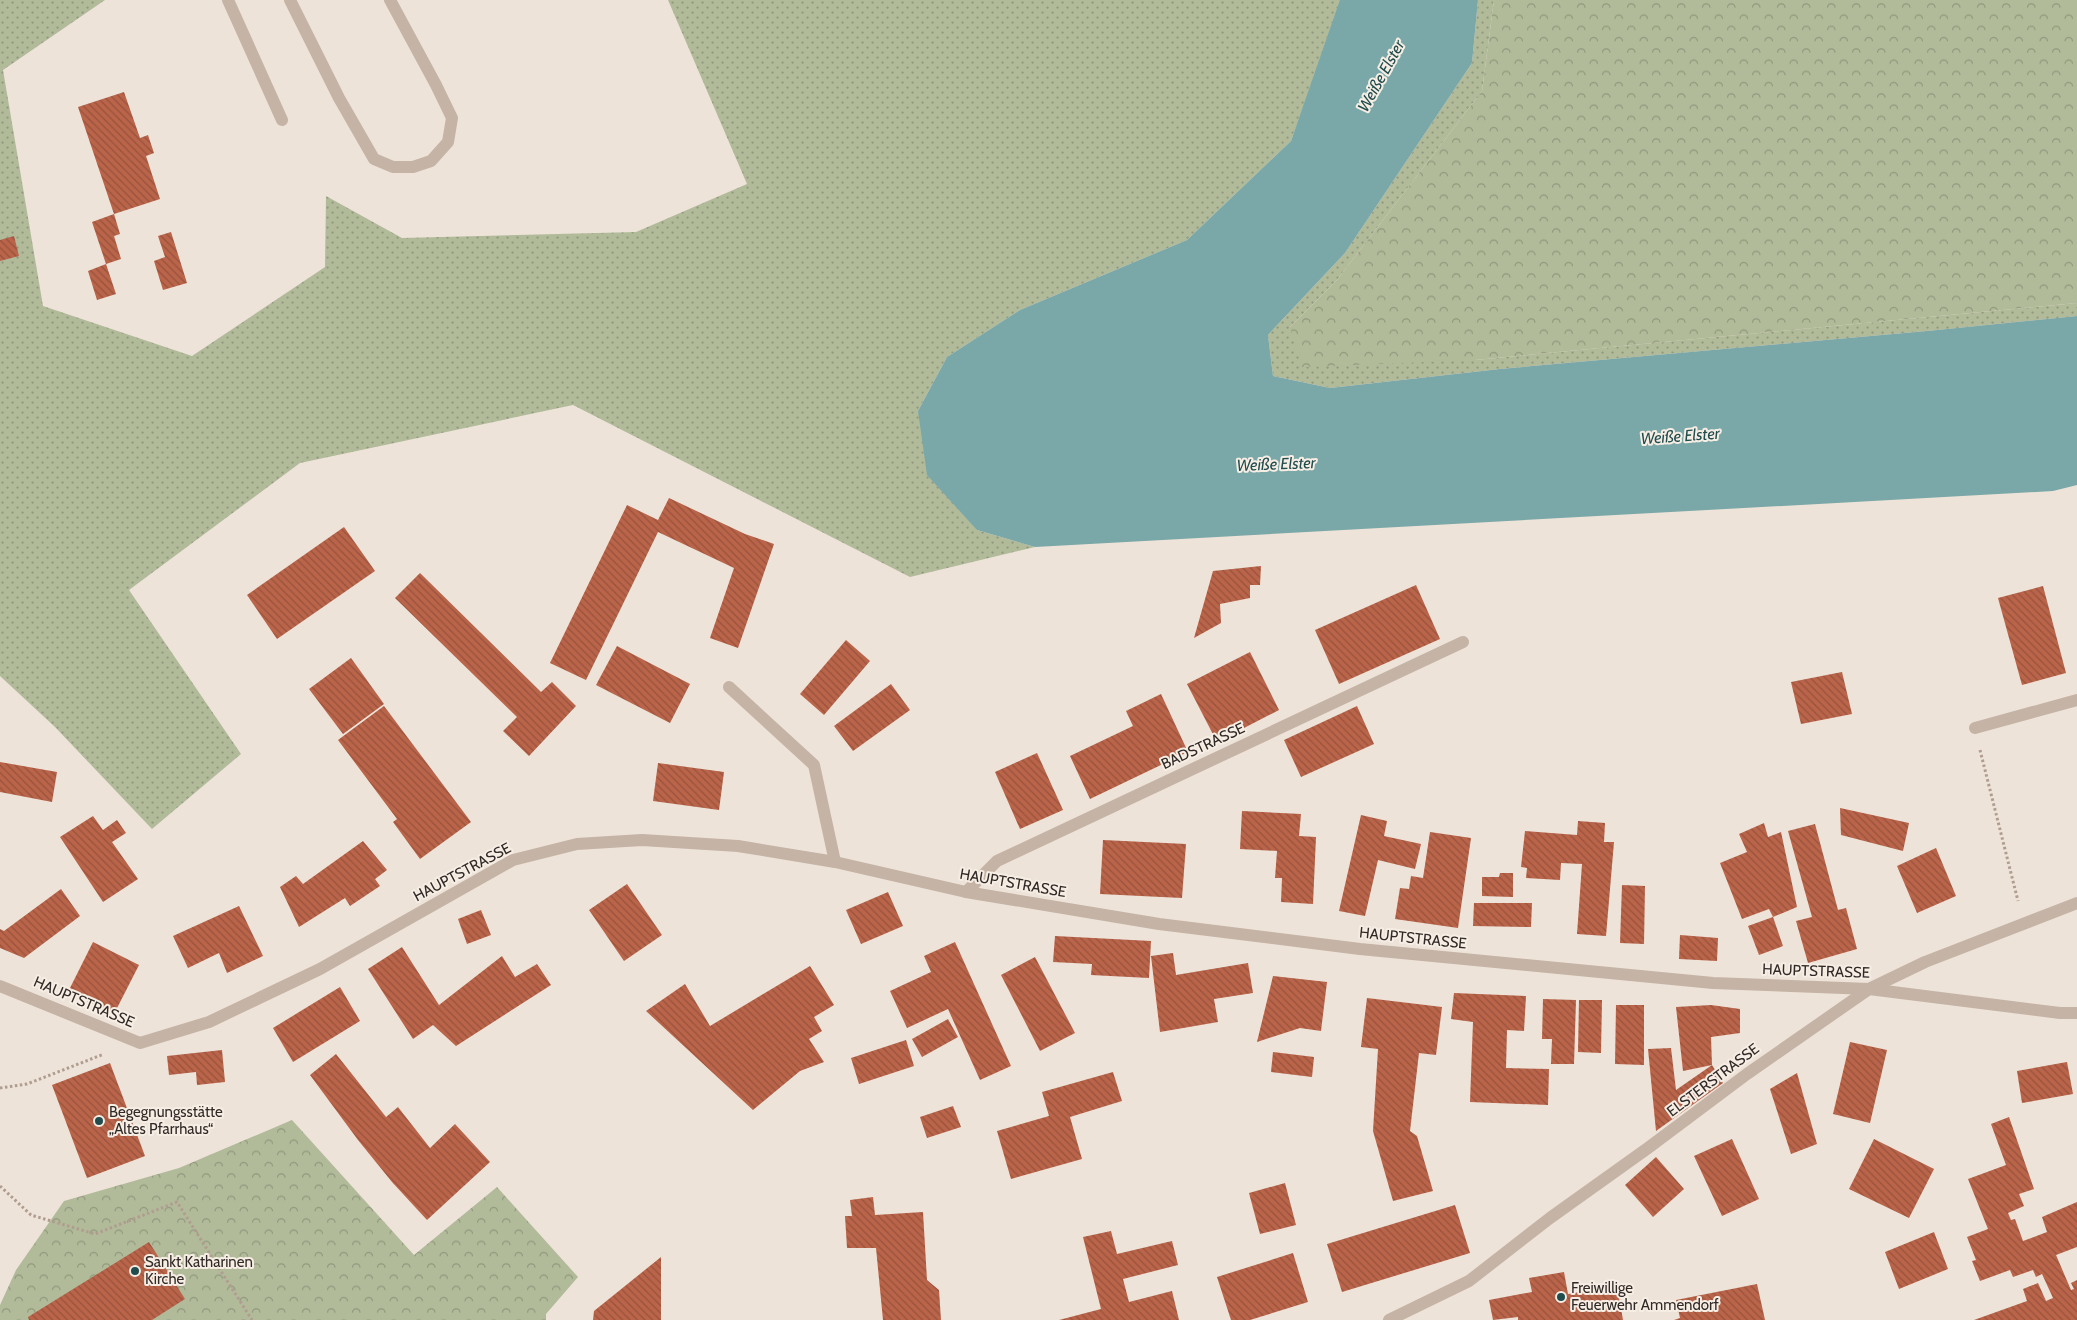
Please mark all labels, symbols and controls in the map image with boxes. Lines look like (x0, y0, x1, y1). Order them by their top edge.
water label: Weiße Elster (1354, 36, 1409, 115)
water label: Weiße Elster (1640, 424, 1721, 448)
water label: Weiße Elster (1236, 453, 1317, 475)
street label: BADSTRASSE (1158, 719, 1248, 773)
street label: HAUPTSTRASSE (410, 839, 514, 905)
street label: HAUPTSTRASSE (958, 865, 1068, 901)
street label: HAUPTSTRASSE (1358, 923, 1468, 953)
street label: HAUPTSTRASSE (1762, 960, 1870, 982)
street label: HAUPTSTRASSE (31, 973, 137, 1031)
street label: ELSTERSTRASSE (1663, 1039, 1763, 1121)
place label: Begegnungsstätte „Altes Pfarrhaus“ (109, 1103, 223, 1138)
marker: Begegnungsstätte „Altes Pfarrhaus“ (93, 1115, 105, 1127)
place label: Sankt Katharinen Kirche (145, 1253, 253, 1288)
marker: Sankt Katharinen Kirche (129, 1265, 141, 1277)
place label: Freiwillige Feuerwehr Ammendorf (1571, 1279, 1719, 1314)
marker: Freiwillige Feuerwehr Ammendorf (1555, 1291, 1567, 1303)

